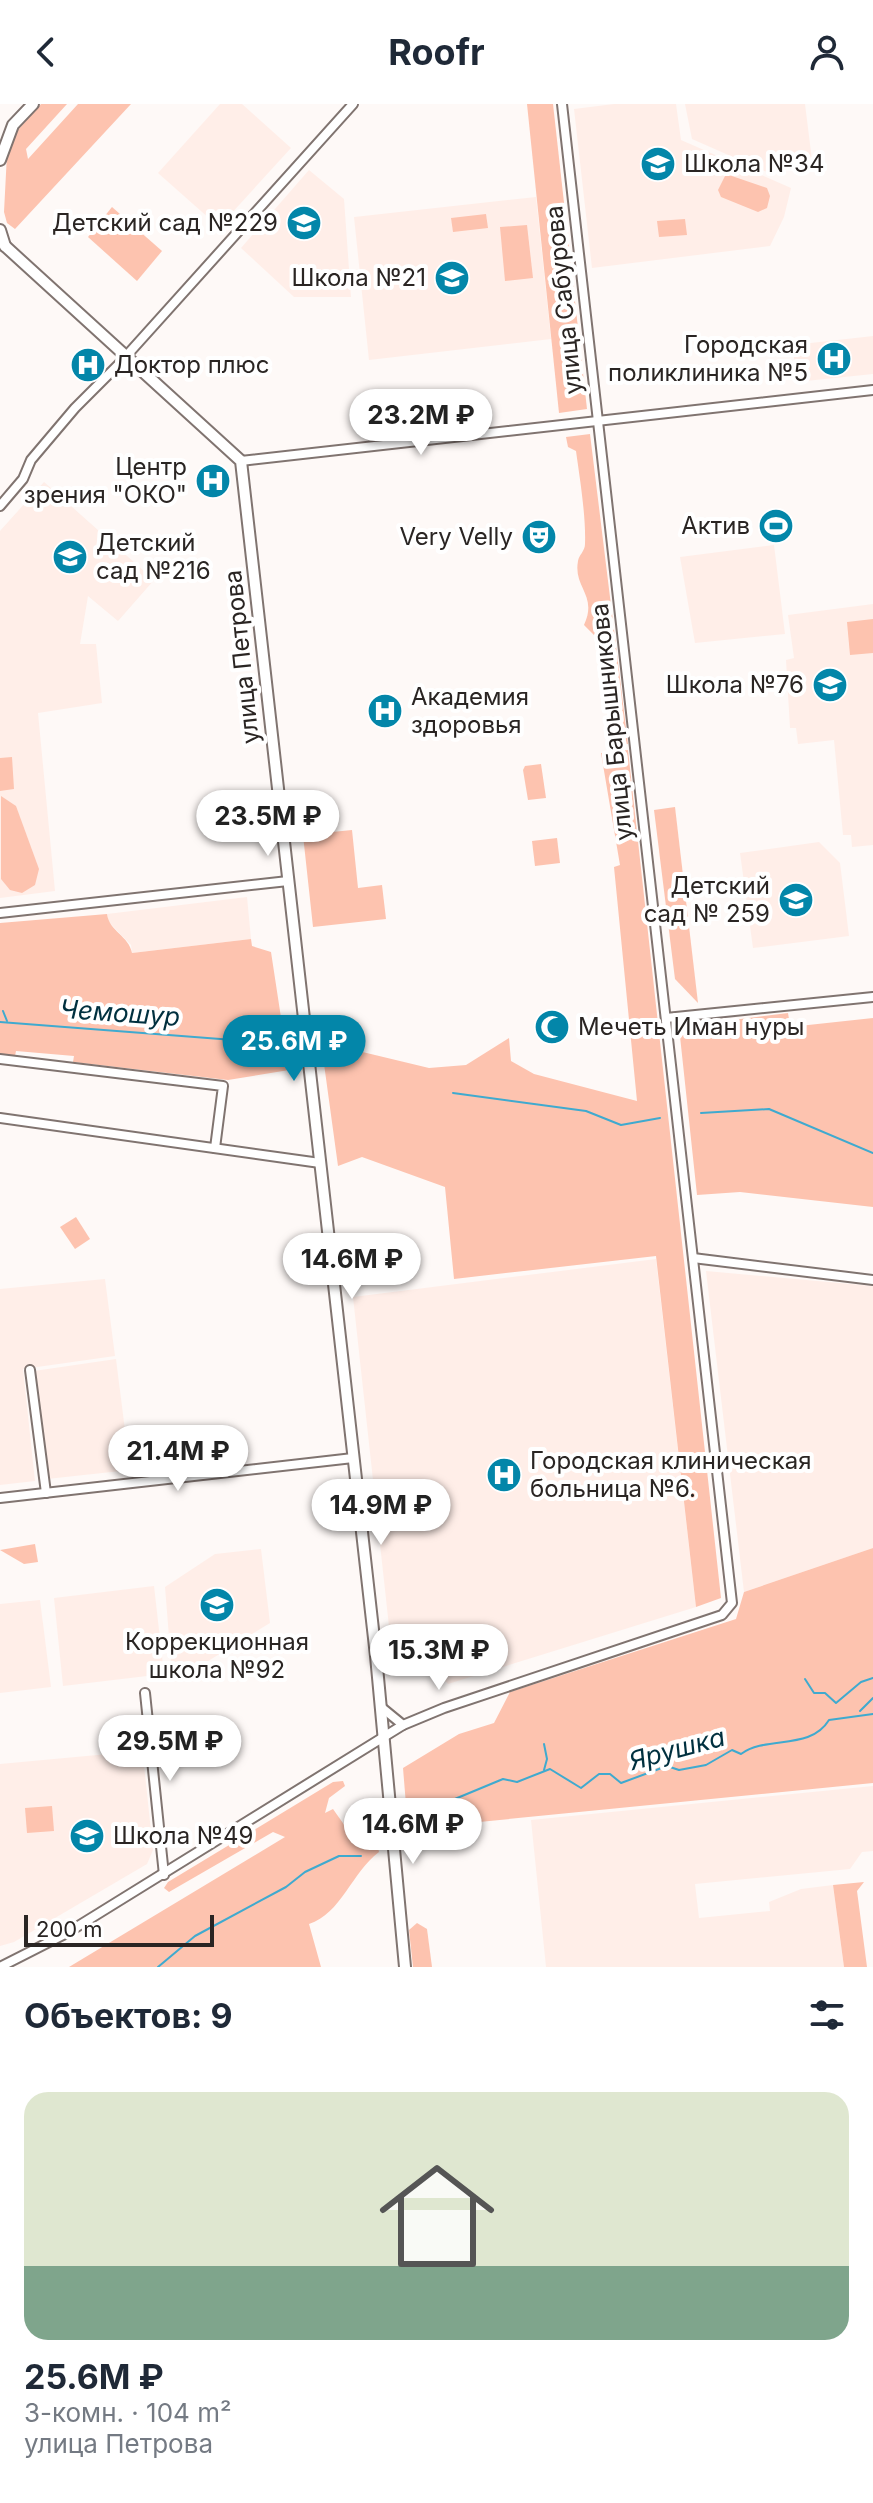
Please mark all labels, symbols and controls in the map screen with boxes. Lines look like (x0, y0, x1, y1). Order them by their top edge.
icon: back (24, 30, 68, 74)
text: Roofr (388, 30, 485, 74)
icon: person (805, 30, 849, 74)
school or university icon: Школа №34 (639, 145, 677, 183)
place label: Школа №34 (684, 149, 824, 178)
school or university icon: Детский сад №229 (285, 204, 323, 242)
street label: улица Сабурова (539, 204, 588, 396)
place label: Детский сад №229 (52, 208, 278, 237)
school or university icon: Школа №21 (433, 259, 471, 297)
place label: Школа №21 (292, 263, 426, 292)
place label: Городская поликлиника №5 (608, 330, 808, 387)
hospital icon: Городская поликлиника №5 (815, 340, 853, 378)
hospital icon: Доктор плюс (69, 346, 107, 384)
place label: Доктор плюс (114, 350, 270, 379)
pin: 23.2M ₽ (347, 389, 495, 457)
text: 23.2M ₽ (367, 399, 475, 430)
place label: Центр зрения "ОКО" (24, 452, 187, 509)
hospital icon: Центр зрения "ОКО" (194, 462, 232, 500)
sports icon: Актив (757, 507, 795, 545)
place label: Актив (681, 511, 750, 540)
theatre icon: Very Velly (520, 518, 558, 556)
place label: Very Velly (399, 522, 513, 551)
place label: Детский сад №216 (96, 528, 211, 585)
school or university icon: Детский сад №216 (51, 538, 89, 576)
street label: улица Петрова (218, 569, 265, 745)
street label: улица Барышникова (585, 602, 638, 842)
school or university icon: Школа №76 (811, 666, 849, 704)
place label: Школа №76 (666, 670, 804, 699)
place label: Академия здоровья (411, 682, 529, 739)
hospital icon: Академия здоровья (366, 692, 404, 730)
pin: 23.5M ₽ (194, 790, 342, 858)
text: 23.5M ₽ (214, 800, 322, 831)
place label: Детский сад № 259 (644, 871, 770, 928)
school or university icon: Детский сад № 259 (777, 881, 815, 919)
water label: Чемошур (59, 993, 181, 1032)
mosque icon: Мечеть Иман нуры (533, 1008, 571, 1046)
place label: Мечеть Иман нуры (578, 1012, 805, 1041)
pin: 25.6M ₽ (220, 1015, 368, 1083)
text: 25.6M ₽ (241, 1025, 347, 1056)
pin: 14.6M ₽ (278, 1233, 426, 1301)
text: 14.6M ₽ (301, 1243, 403, 1274)
pin: 21.4M ₽ (104, 1425, 252, 1493)
text: 21.4M ₽ (126, 1435, 230, 1466)
place label: Городская клиническая больница №6. (530, 1446, 812, 1503)
hospital icon: Городская клиническая больница №6. (485, 1456, 523, 1494)
pin: 14.9M ₽ (307, 1479, 455, 1547)
text: 14.9M ₽ (330, 1489, 432, 1520)
school or university icon: Коррекционная школа №92 (198, 1586, 236, 1624)
pin: 15.3M ₽ (365, 1624, 513, 1692)
place label: Коррекционная школа №92 (125, 1627, 309, 1684)
text: 15.3M ₽ (388, 1634, 490, 1665)
pin: 29.5M ₽ (96, 1715, 244, 1783)
water label: Ярушка (624, 1721, 728, 1776)
text: 29.5M ₽ (116, 1725, 224, 1756)
pin: 14.6M ₽ (339, 1798, 487, 1866)
text: 14.6M ₽ (362, 1808, 464, 1839)
school or university icon: Школа №49 (68, 1817, 106, 1855)
place label: Школа №49 (113, 1821, 253, 1850)
scale bar (24, 1911, 214, 1947)
text: 200 m (36, 1916, 103, 1942)
icon: filters (805, 1993, 849, 2037)
text: Объектов: 9 (24, 1995, 233, 2036)
icon: home (365, 2144, 509, 2288)
text: 25.6M ₽ (24, 2356, 164, 2397)
text: 3-комн. · 104 m² (24, 2397, 231, 2428)
text: улица Петрова (24, 2428, 213, 2459)

